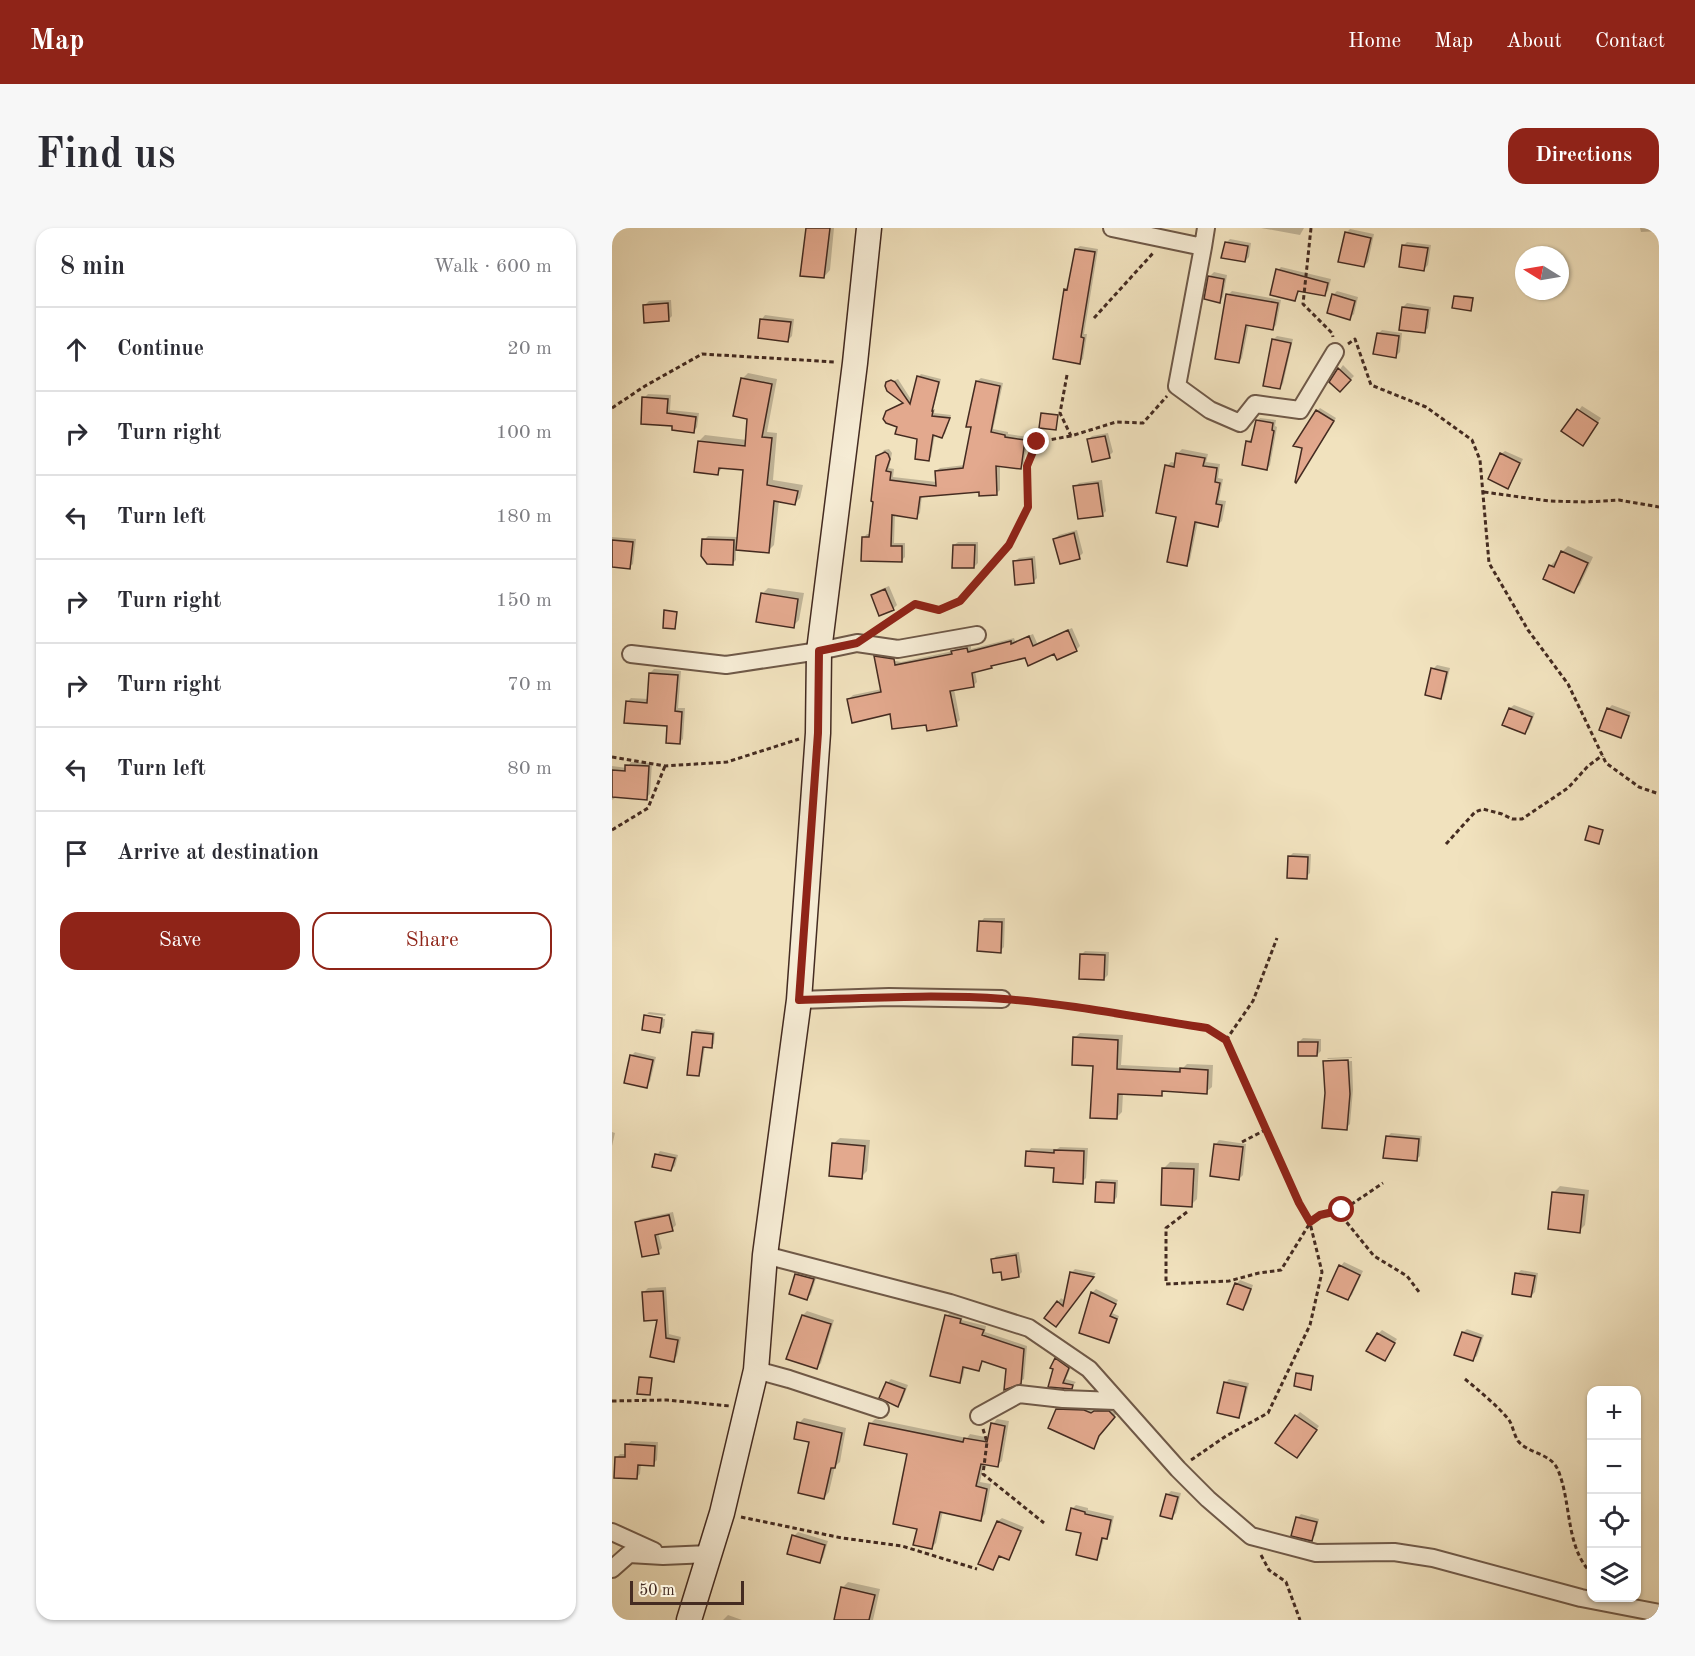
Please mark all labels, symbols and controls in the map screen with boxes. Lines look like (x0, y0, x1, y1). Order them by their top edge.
text: Map (30, 28, 84, 56)
text: Home (1348, 31, 1401, 52)
text: Map (1434, 31, 1473, 52)
text: About (1506, 31, 1562, 52)
text: Contact (1595, 31, 1665, 52)
button: Directions (1508, 128, 1659, 184)
text: Find us (36, 135, 175, 177)
north arrow (1515, 246, 1569, 300)
text: 8 min (60, 254, 125, 280)
text: Walk · 600 m (433, 257, 552, 277)
icon: ahead (60, 333, 93, 366)
text: Continue (117, 338, 204, 360)
text: 20 m (507, 339, 552, 359)
icon: right (60, 417, 93, 450)
text: Turn right (117, 422, 221, 444)
text: 100 m (496, 423, 552, 443)
route end (1023, 428, 1049, 454)
icon: left (60, 501, 93, 534)
text: Turn left (117, 506, 206, 528)
text: 180 m (496, 507, 552, 527)
icon: right (60, 585, 93, 618)
text: Turn right (117, 590, 221, 612)
text: 150 m (496, 591, 552, 611)
icon: right (60, 669, 93, 702)
text: Turn right (117, 674, 221, 696)
text: 70 m (507, 675, 552, 695)
icon: left (60, 753, 93, 786)
text: Turn left (117, 758, 206, 780)
text: 80 m (507, 759, 552, 779)
icon: arrive (60, 837, 93, 870)
text: Arrive at destination (117, 842, 319, 864)
button: Save (60, 912, 300, 970)
button: Share (312, 912, 552, 970)
route start (1328, 1196, 1354, 1222)
map controls (1587, 1386, 1641, 1602)
button: + (1587, 1386, 1641, 1440)
button: − (1587, 1440, 1641, 1494)
button: locate (1587, 1494, 1641, 1548)
button: layers (1587, 1548, 1641, 1602)
scale bar (630, 1578, 744, 1606)
text: 50 m (639, 1583, 675, 1599)

